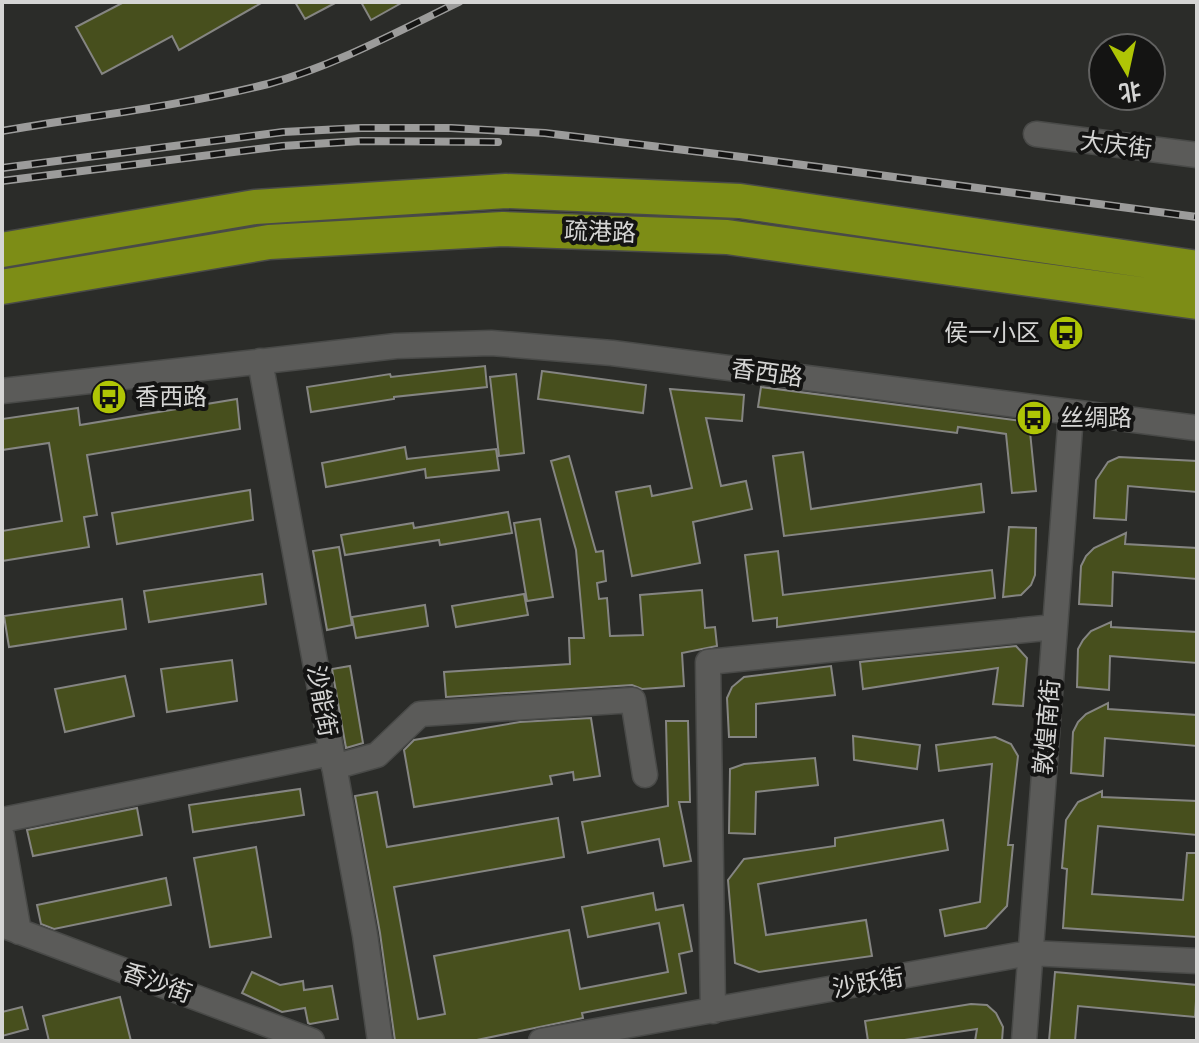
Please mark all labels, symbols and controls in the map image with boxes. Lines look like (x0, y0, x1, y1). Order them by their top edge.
north arrow (1087, 32, 1167, 112)
text: 北 (1117, 77, 1143, 105)
street label: 大庆街 (1079, 127, 1153, 163)
street label: 疏港路 (564, 217, 636, 247)
bus stop icon: 侯一小区 (1047, 314, 1085, 352)
place label: 侯一小区 (944, 319, 1040, 347)
street label: 香西路 (729, 354, 805, 392)
bus stop icon: 香西路 (90, 378, 128, 416)
place label: 香西路 (135, 383, 207, 411)
bus stop icon: 丝绸路 (1015, 399, 1053, 437)
place label: 丝绸路 (1060, 404, 1132, 432)
street label: 沙能街 (302, 663, 342, 739)
street label: 敦煌南街 (1029, 678, 1065, 776)
street label: 香沙街 (118, 958, 196, 1008)
street label: 沙跃街 (830, 963, 906, 1003)

